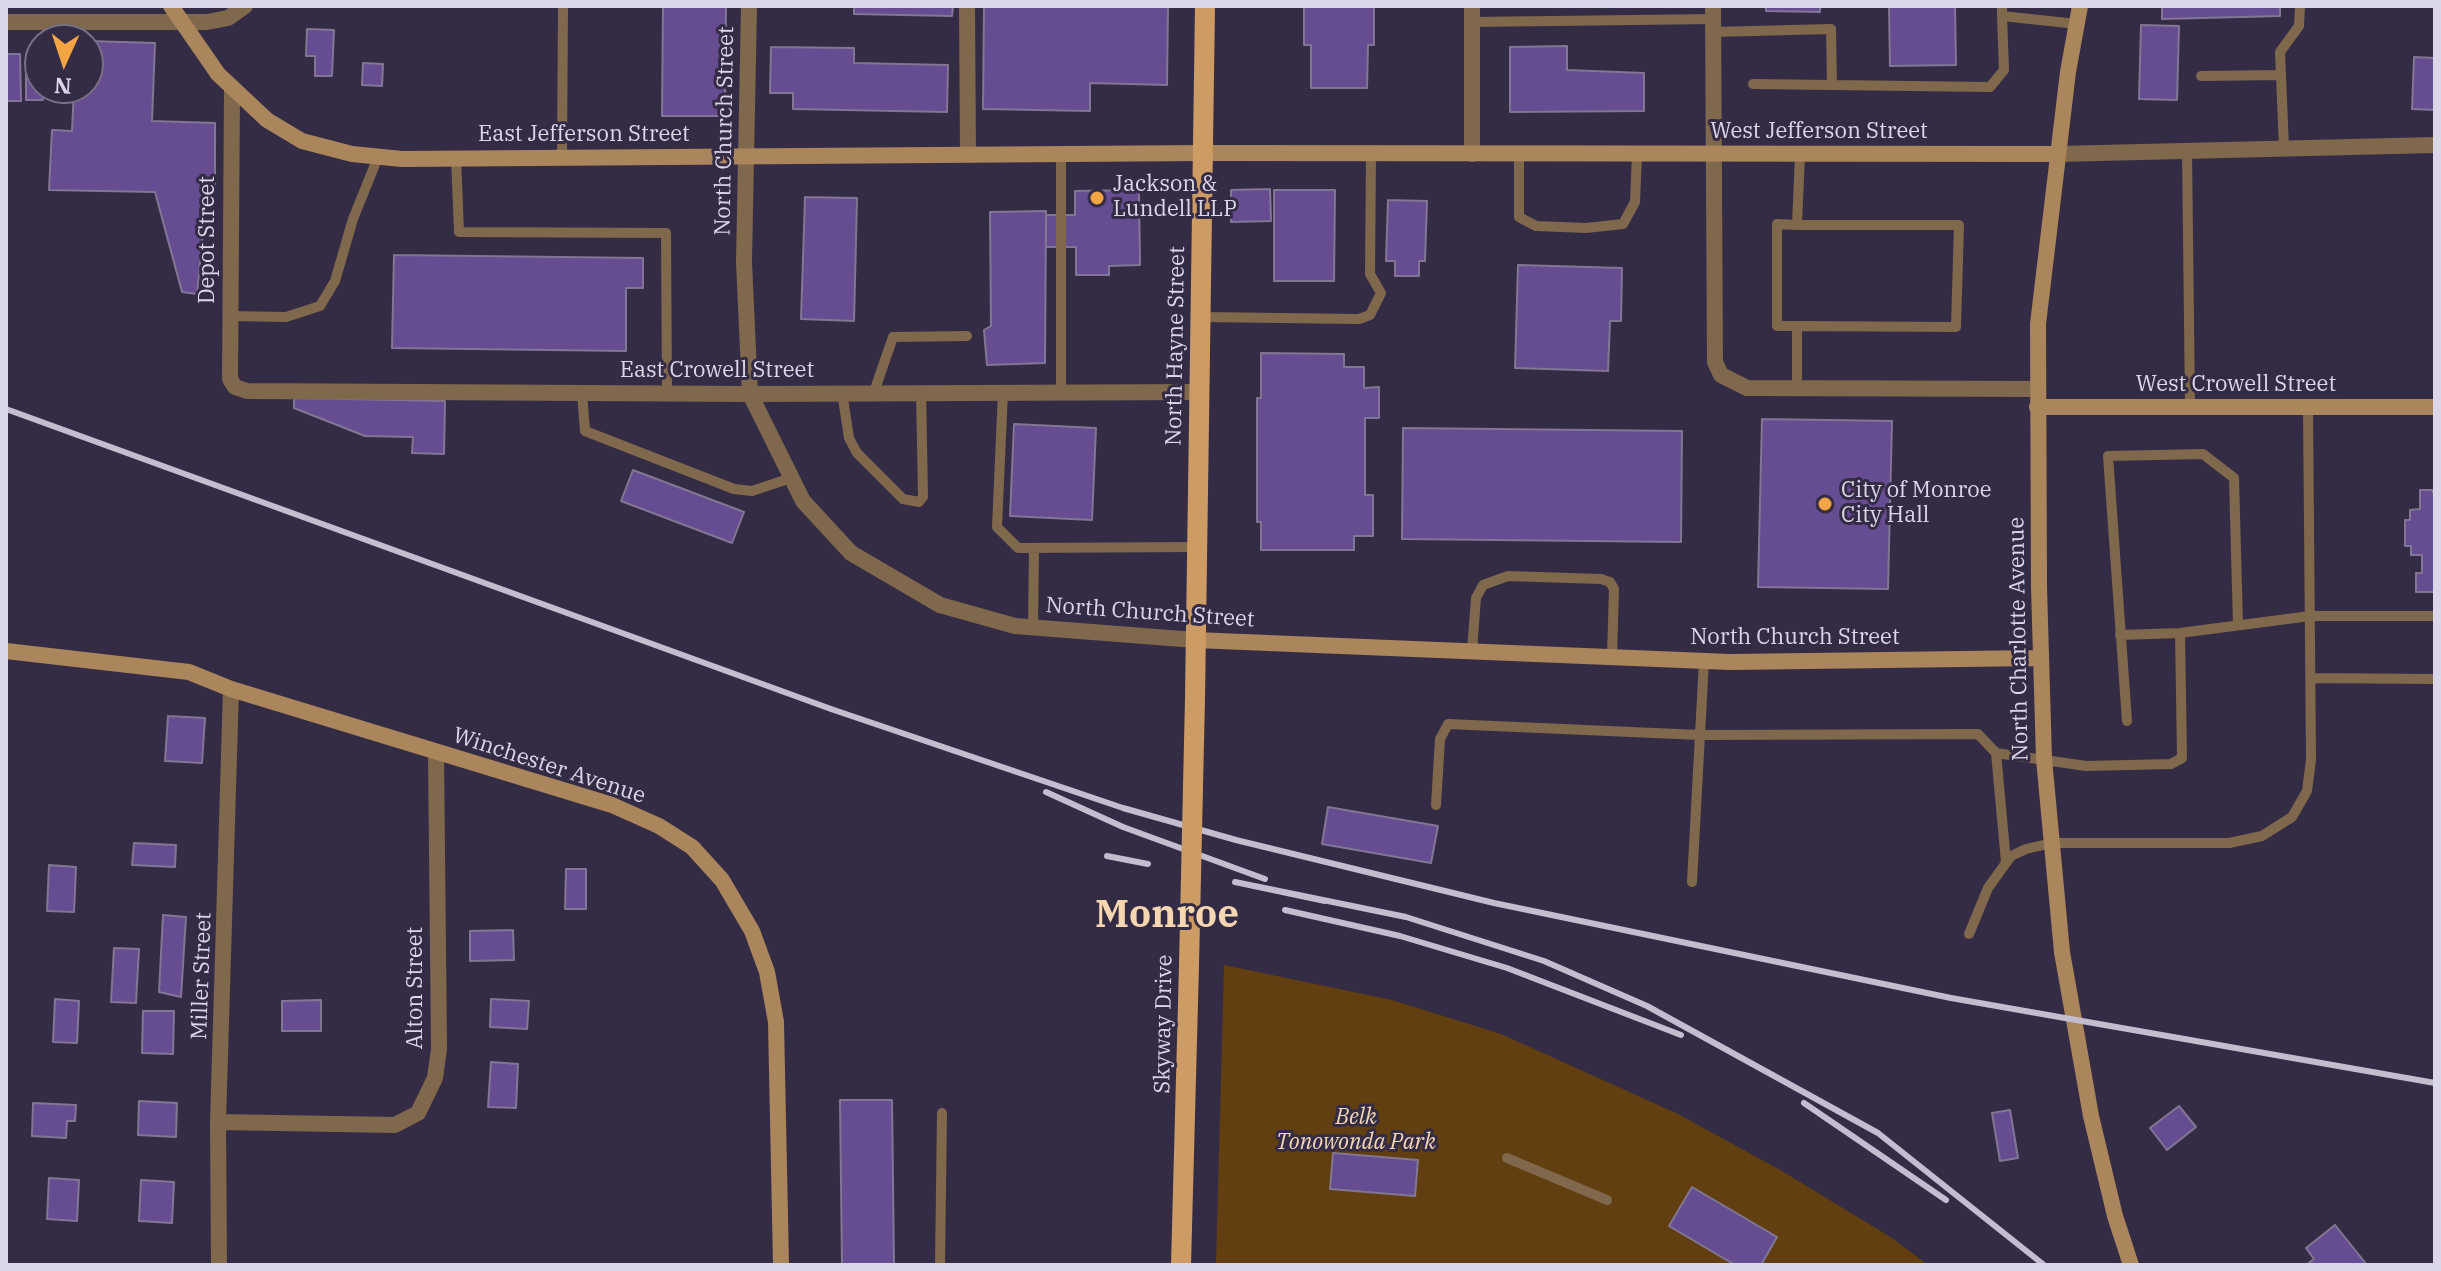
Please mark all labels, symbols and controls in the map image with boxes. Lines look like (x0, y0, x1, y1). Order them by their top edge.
north arrow (24, 24, 104, 104)
street label: North Church Street (710, 26, 740, 236)
text: N (53, 72, 72, 101)
street label: West Jefferson Street (1710, 119, 1928, 145)
street label: East Jefferson Street (478, 122, 690, 148)
place label: Jackson & Lundell LLP (1113, 172, 1237, 224)
street label: Depot Street (195, 176, 221, 304)
marker: Jackson & Lundell LLP (1088, 189, 1106, 207)
street label: North Hayne Street (1161, 246, 1191, 446)
street label: East Crowell Street (620, 358, 814, 384)
street label: West Crowell Street (2136, 372, 2336, 398)
place label: City of Monroe City Hall (1841, 478, 1992, 530)
marker: City of Monroe City Hall (1816, 495, 1834, 513)
street label: North Charlotte Avenue (2004, 517, 2034, 761)
street label: North Church Street (1045, 593, 1255, 633)
street label: North Church Street (1690, 625, 1900, 651)
street label: Winchester Avenue (449, 722, 649, 810)
district label: Monroe (1095, 893, 1239, 939)
street label: Miller Street (187, 912, 217, 1040)
street label: Alton Street (403, 927, 429, 1049)
street label: Skyway Drive (1150, 954, 1178, 1094)
park label: Belk Tonowonda Park (1276, 1105, 1436, 1156)

